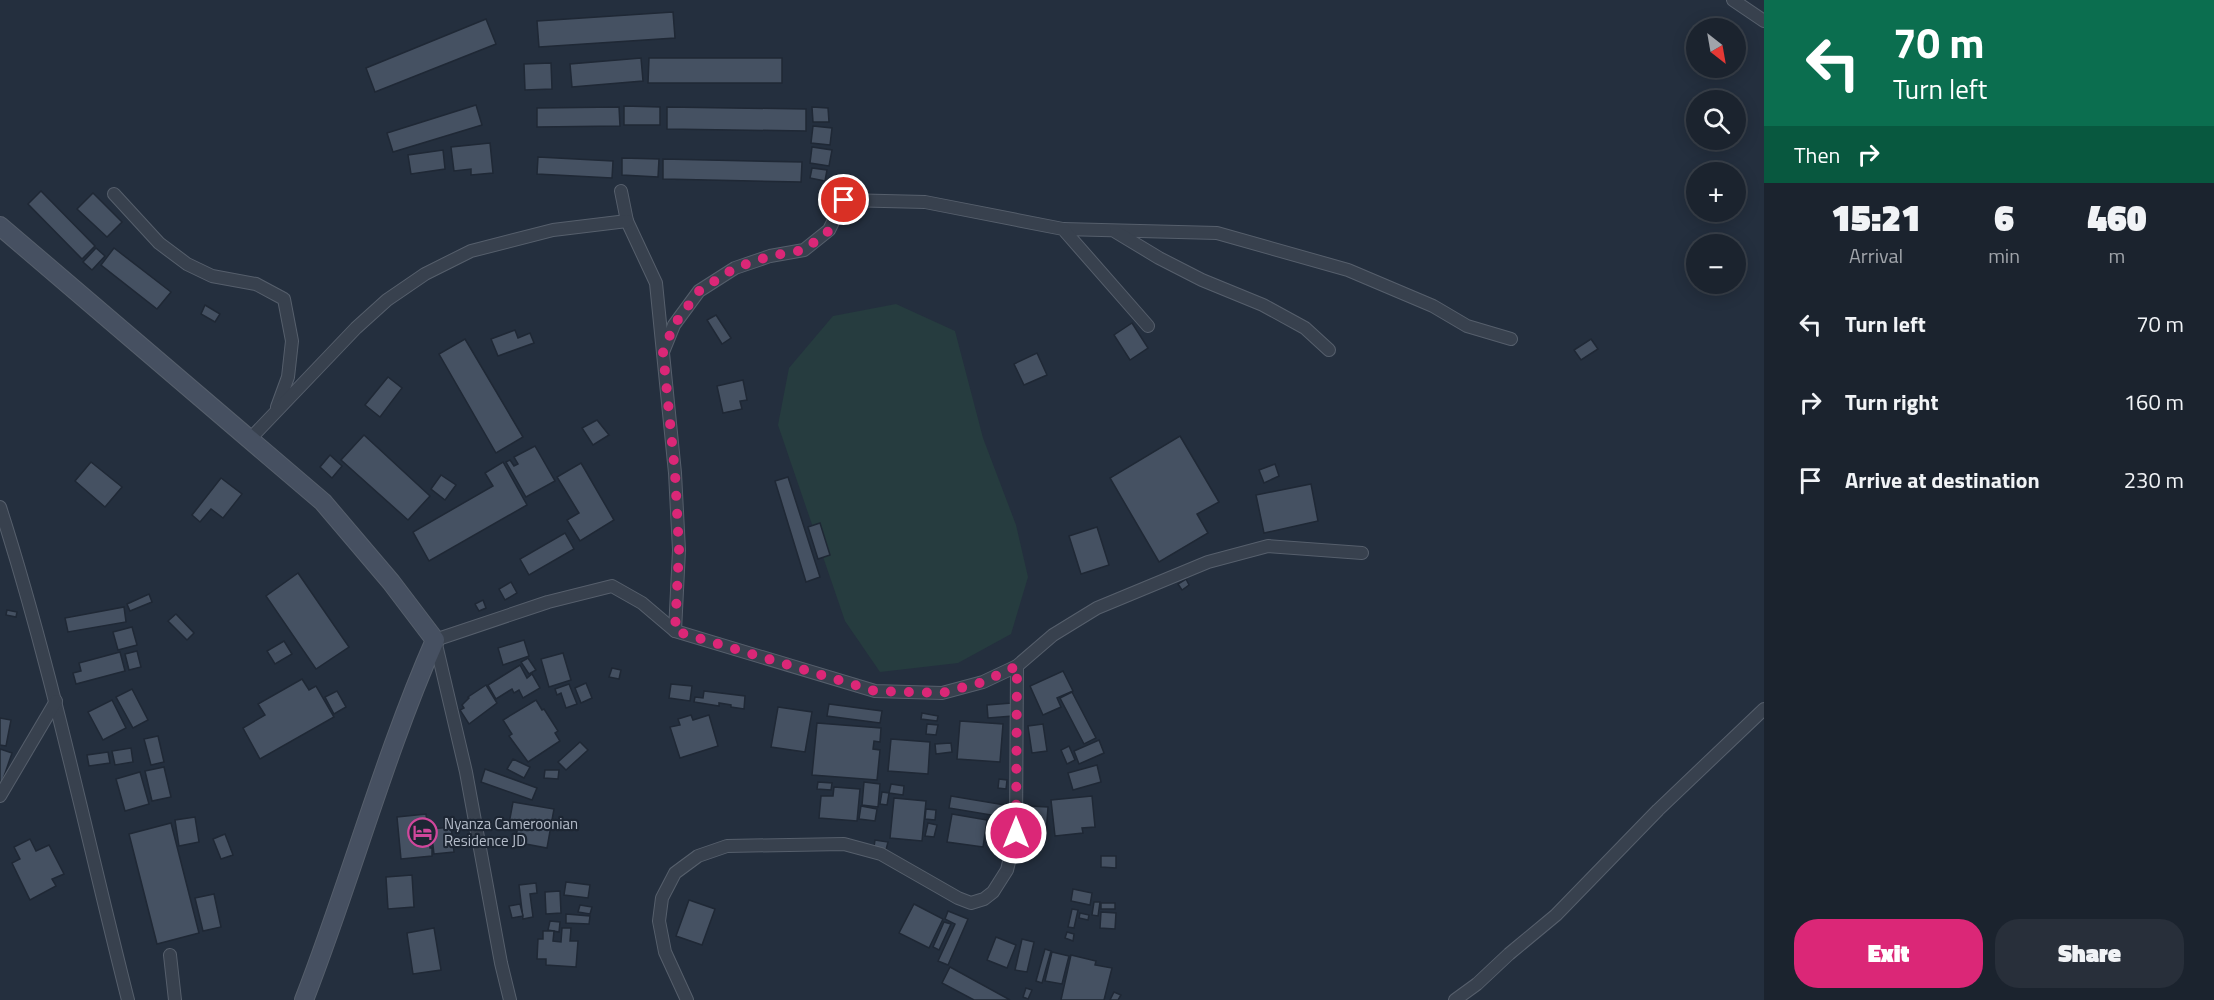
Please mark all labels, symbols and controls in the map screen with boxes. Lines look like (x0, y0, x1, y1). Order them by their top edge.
text: 70 m (1893, 10, 1985, 74)
north arrow (1686, 18, 1746, 78)
map controls (1686, 18, 1746, 294)
icon: left (1794, 24, 1872, 102)
text: Turn left (1893, 68, 1987, 109)
button: search (1686, 90, 1746, 150)
text: Then (1794, 138, 1840, 172)
icon: right (1852, 138, 1885, 171)
button: + (1686, 162, 1746, 222)
pin (818, 174, 869, 225)
icon: arrive (827, 183, 860, 216)
text: 15:21 (1831, 190, 1921, 245)
text: 6 (1994, 190, 2014, 245)
text: 460 (2087, 190, 2147, 245)
button: − (1686, 234, 1746, 294)
text: Arrival (1849, 240, 1903, 271)
text: min (1988, 240, 2020, 271)
text: m (2109, 240, 2125, 271)
text: Turn left (1845, 307, 1926, 341)
text: 70 m (2136, 307, 2184, 341)
icon: left (1794, 308, 1827, 341)
text: Turn right (1845, 385, 1939, 419)
text: 160 m (2124, 385, 2184, 419)
icon: right (1794, 386, 1827, 419)
text: Arrive at destination (1845, 463, 2040, 497)
text: 230 m (2124, 463, 2184, 497)
icon: arrive (1794, 464, 1827, 497)
position arrow (984, 801, 1048, 865)
place label: Nyanza Cameroonian Residence JD (444, 812, 578, 852)
hotel icon: Nyanza Cameroonian Residence JD (407, 816, 439, 848)
button: Exit (1794, 919, 1983, 988)
button: Share (1995, 919, 2184, 988)

